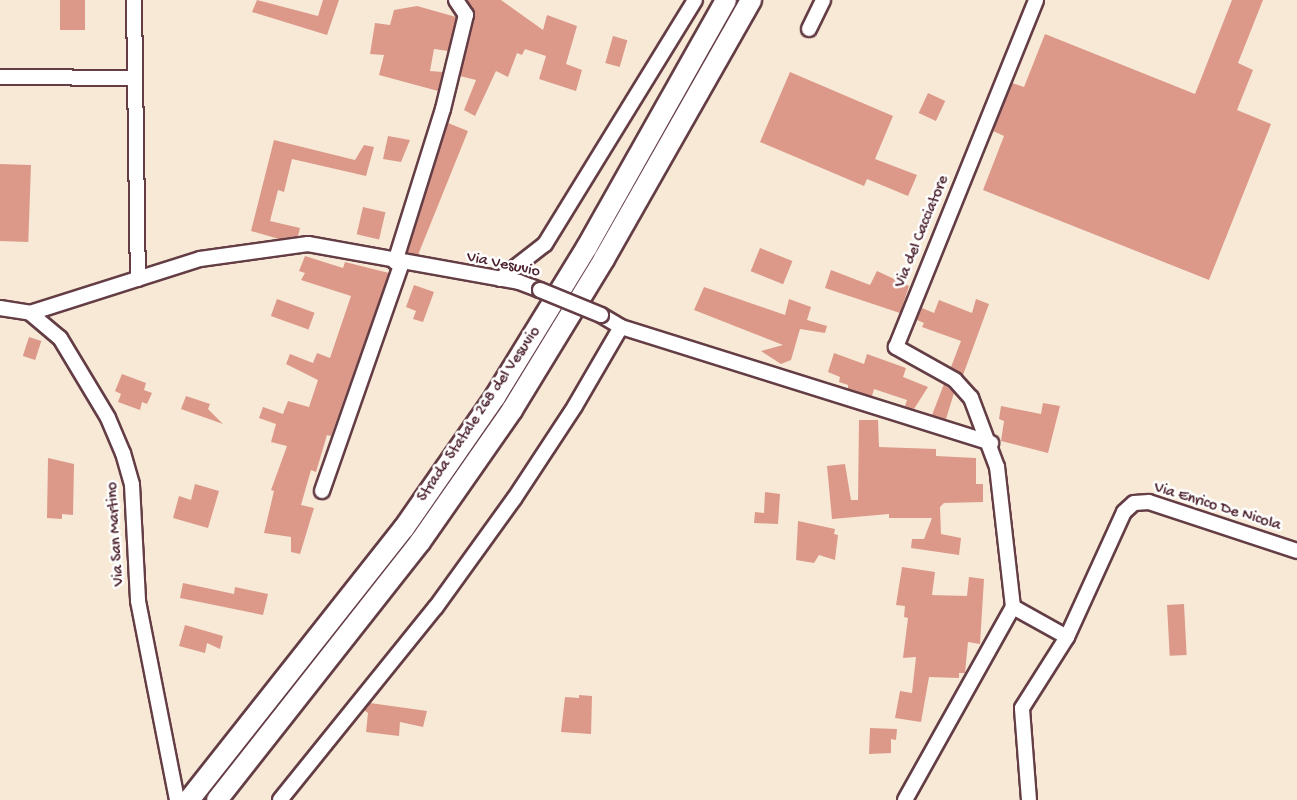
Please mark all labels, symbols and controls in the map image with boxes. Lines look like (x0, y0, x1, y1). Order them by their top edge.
street label: Via del Cacciatore (892, 173, 954, 291)
street label: Via Vesuvio (465, 249, 541, 283)
street label: Strada Statale 268 del Vesuvio (414, 324, 546, 506)
street label: Via Enrico De Nicola (1151, 480, 1283, 536)
street label: Via San Martino (104, 481, 130, 587)

